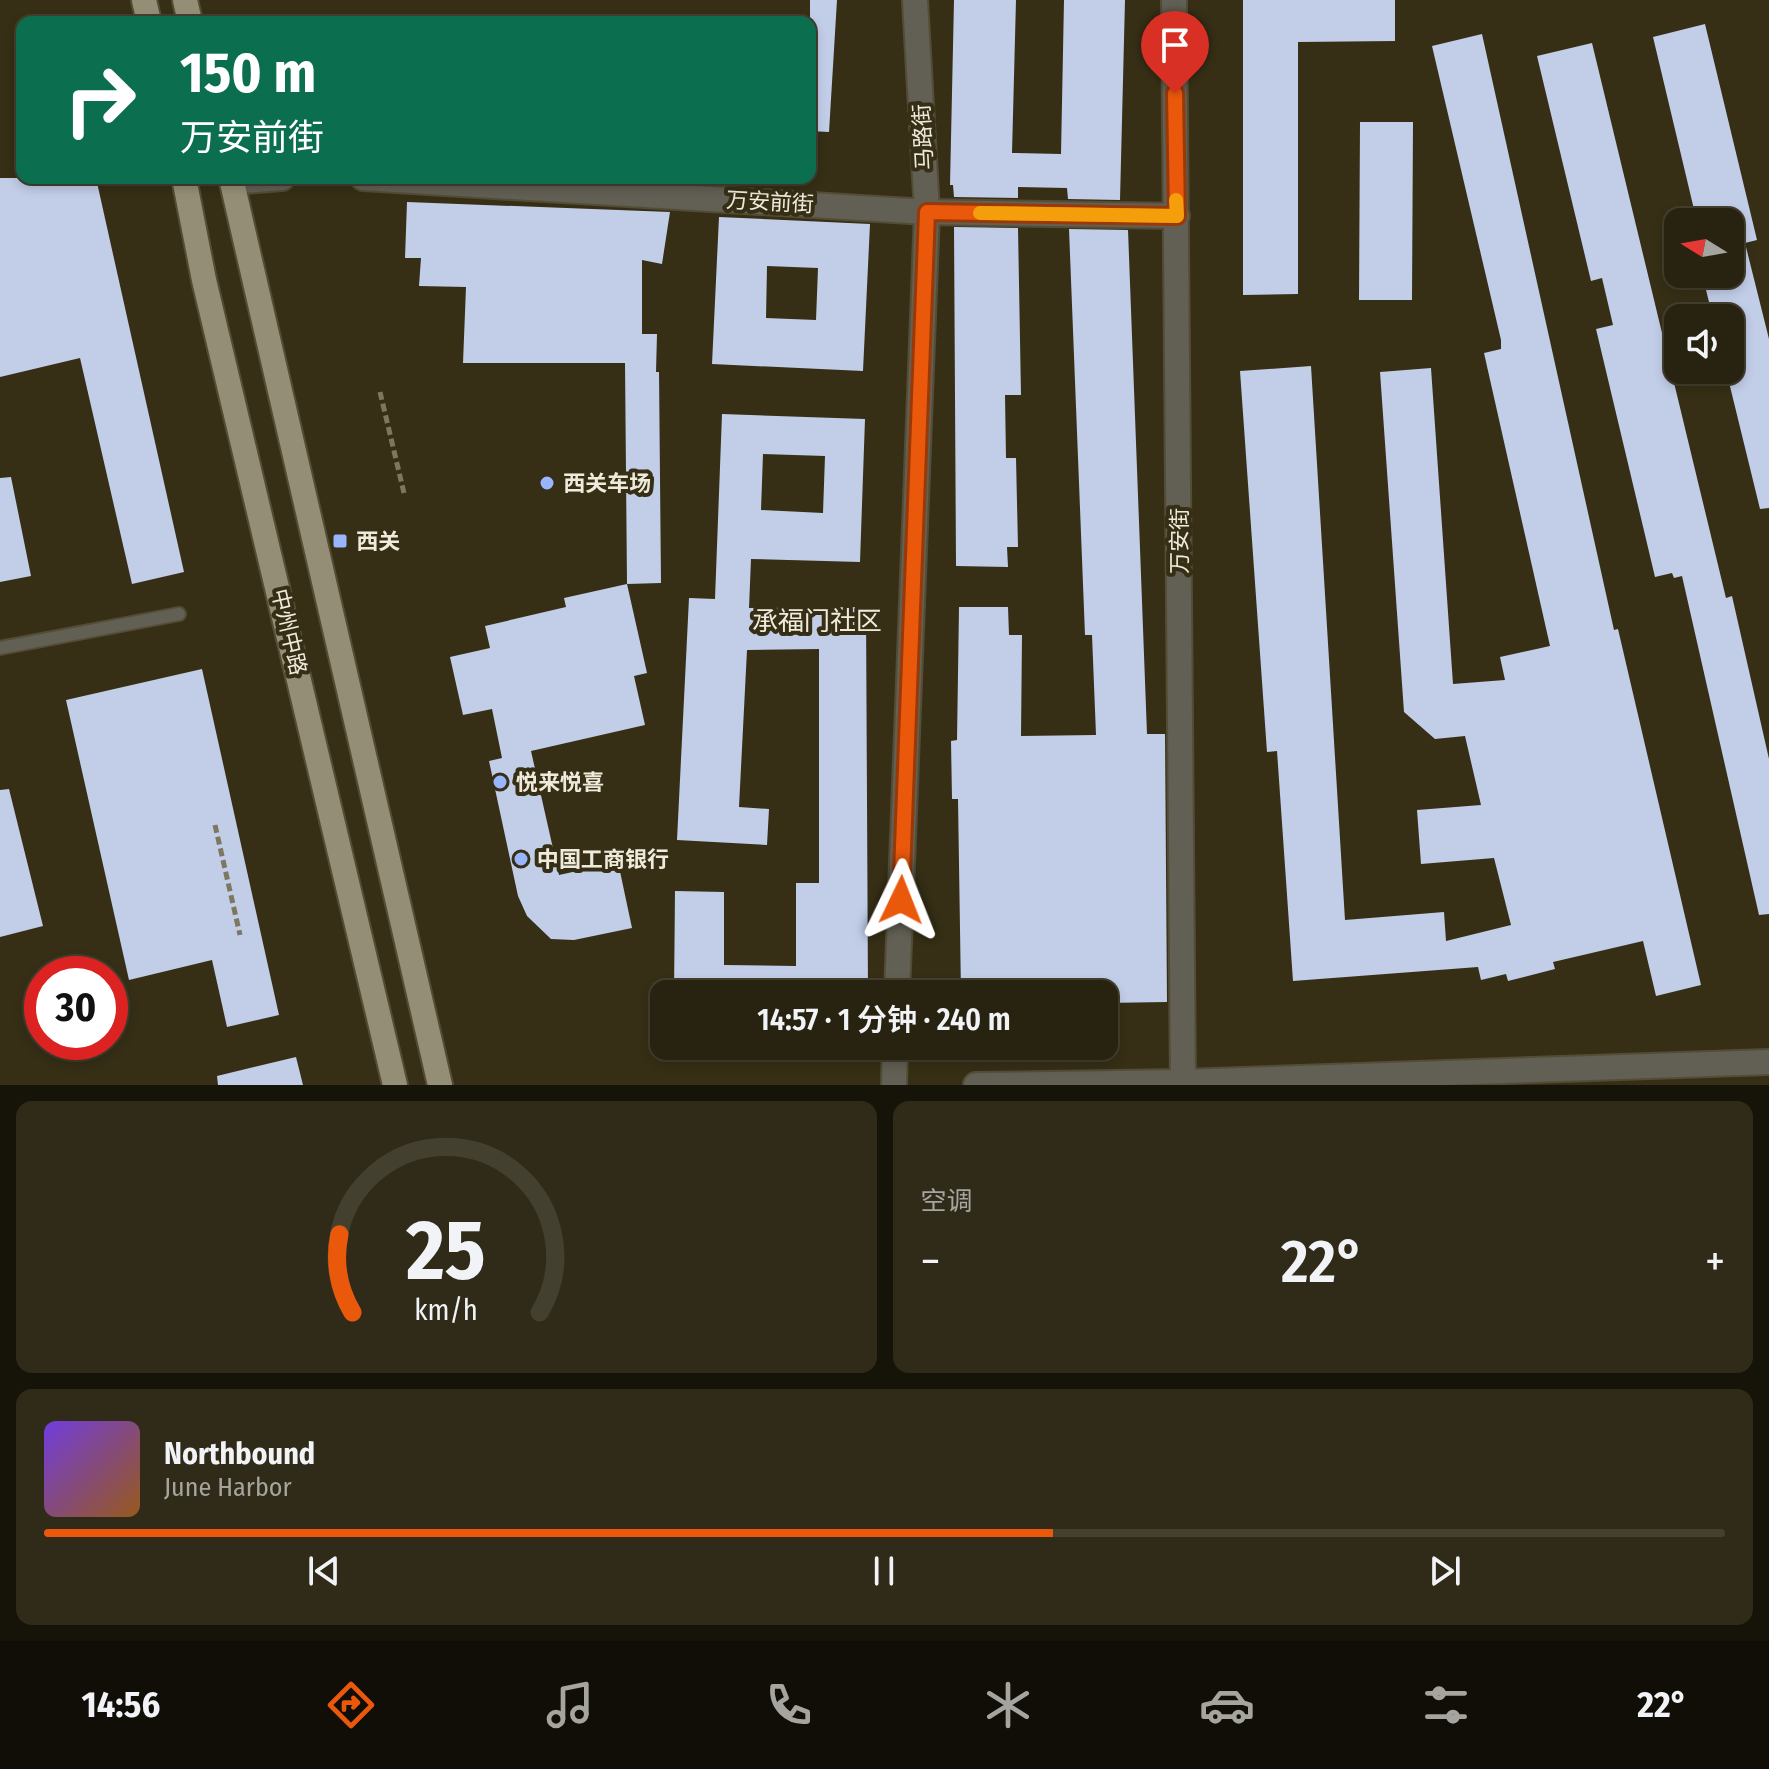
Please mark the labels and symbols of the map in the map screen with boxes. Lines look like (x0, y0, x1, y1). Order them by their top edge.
pin (1141, 11, 1209, 93)
street label: 马路街 (908, 103, 938, 171)
street label: 万安前街 (725, 186, 815, 218)
north arrow (1664, 208, 1744, 288)
place label: 西关车场 (563, 470, 651, 497)
marker: 西关车场 (538, 474, 556, 492)
street label: 万安街 (1166, 508, 1193, 574)
place label: 西关 (356, 528, 400, 555)
marker: 西关 (331, 532, 349, 550)
street label: 中州中路 (266, 586, 312, 678)
district label: 承福门社区 (752, 606, 882, 637)
place label: 悦来悦喜 (516, 769, 604, 796)
marker: 悦来悦喜 (491, 773, 509, 791)
place label: 中国工商银行 (537, 846, 669, 873)
marker: 中国工商银行 (512, 850, 530, 868)
position arrow (859, 858, 943, 942)
speed limit sign: 30 (24, 956, 128, 1060)

